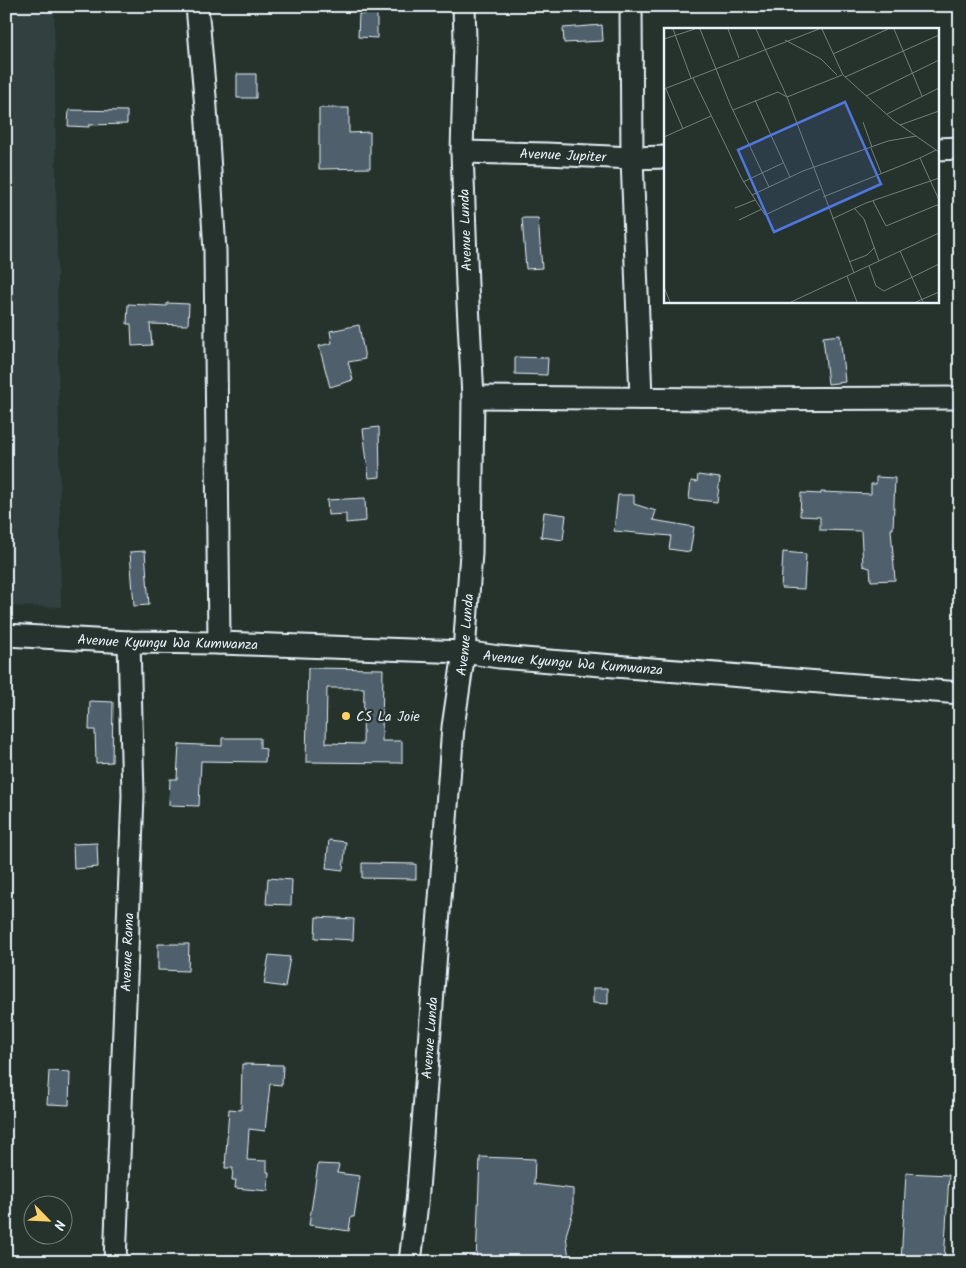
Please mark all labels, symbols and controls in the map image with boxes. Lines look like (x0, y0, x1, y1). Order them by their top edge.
inset map (664, 28, 938, 302)
street label: Avenue Jupiter (519, 143, 608, 169)
street label: Avenue Lunda (454, 188, 478, 271)
street label: Avenue Lunda (451, 593, 480, 677)
street label: Avenue Kyungu Wa Kumwanza (77, 629, 258, 656)
street label: Avenue Kyungu Wa Kumwanza (481, 645, 664, 682)
place label: CS La Joie (356, 706, 420, 728)
marker: CS La Joie (340, 710, 352, 722)
street label: Avenue Rama (115, 912, 140, 992)
street label: Avenue Lunda (416, 996, 445, 1080)
north arrow (22, 1196, 72, 1246)
text: N (47, 1216, 71, 1234)

